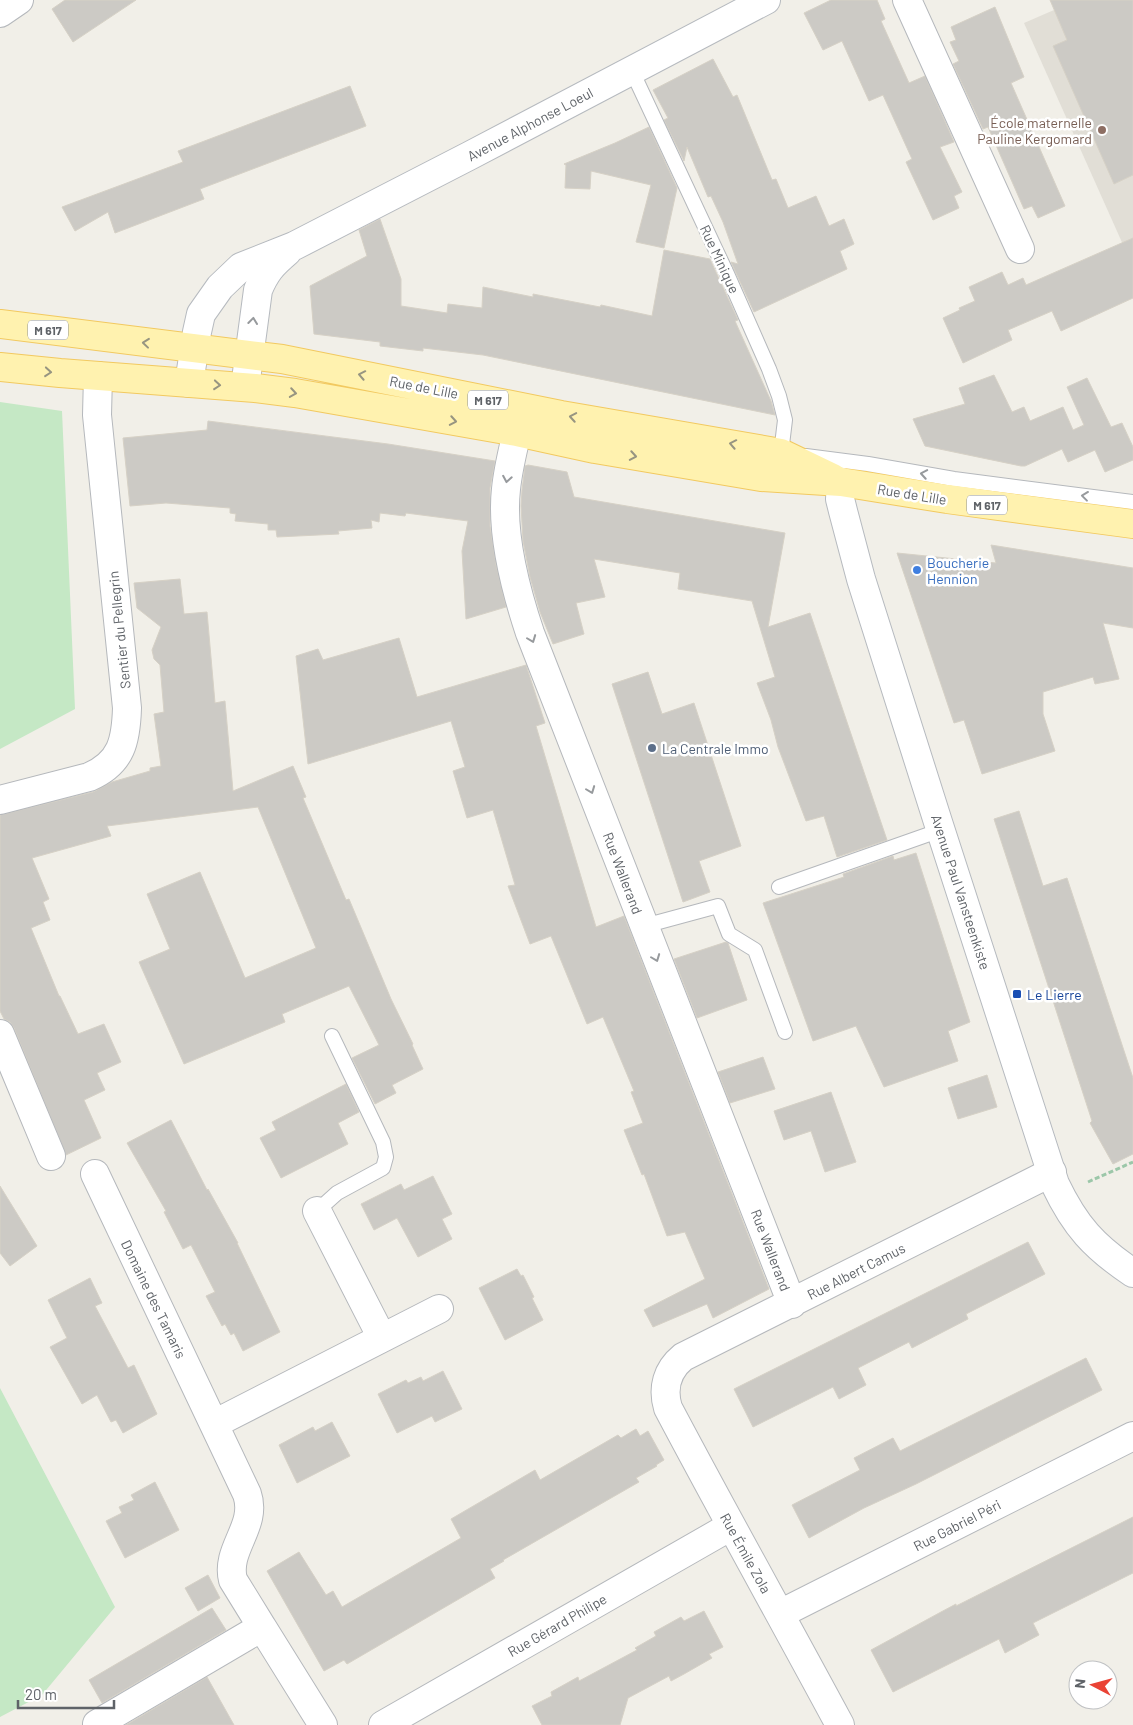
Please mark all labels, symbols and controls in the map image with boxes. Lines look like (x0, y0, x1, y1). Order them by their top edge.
street label: Avenue Alphonse Loeul (464, 84, 596, 164)
place label: École maternelle Pauline Kergomard (977, 114, 1092, 147)
marker: École maternelle Pauline Kergomard (1096, 124, 1108, 136)
street label: Rue Minique (697, 222, 743, 296)
one-way arrow (247, 317, 258, 325)
road number: M 617 (28, 320, 68, 340)
one-way arrow (142, 337, 150, 348)
one-way arrow (45, 366, 53, 377)
one-way arrow (358, 370, 366, 381)
street label: Rue de Lille (388, 372, 460, 402)
one-way arrow (213, 379, 221, 390)
one-way arrow (289, 387, 297, 398)
road number: M 617 (468, 390, 508, 410)
one-way arrow (569, 412, 577, 422)
one-way arrow (449, 415, 457, 425)
one-way arrow (729, 440, 737, 450)
one-way arrow (629, 450, 637, 460)
one-way arrow (919, 469, 928, 479)
one-way arrow (503, 475, 513, 484)
street label: Rue de Lille (876, 480, 948, 508)
one-way arrow (1080, 491, 1088, 502)
road number: M 617 (967, 496, 1007, 514)
place label: Boucherie Hennion (927, 554, 989, 587)
marker: Boucherie Hennion (911, 564, 923, 576)
street label: Sentier du Pellegrin (104, 570, 134, 690)
one-way arrow (526, 634, 536, 642)
place label: La Centrale Immo (662, 740, 769, 757)
marker: La Centrale Immo (646, 742, 658, 754)
one-way arrow (585, 785, 595, 794)
street label: Avenue Paul Vansteenkiste (928, 812, 994, 972)
street label: Rue Wallerand (600, 830, 646, 916)
one-way arrow (650, 953, 660, 962)
place label: Le Lierre (1027, 986, 1082, 1003)
marker: Le Lierre (1011, 988, 1023, 1000)
street label: Rue Wallerand (748, 1207, 794, 1293)
street label: Domaine des Tamaris (118, 1237, 190, 1361)
street label: Rue Albert Camus (804, 1239, 908, 1303)
street label: Rue Gabriel Péri (910, 1496, 1004, 1554)
street label: Rue Émile Zola (717, 1510, 775, 1596)
street label: Rue Gérard Philipe (505, 1590, 609, 1660)
north arrow (1068, 1660, 1118, 1710)
scale bar (18, 1678, 114, 1710)
text: N (1071, 1678, 1089, 1689)
text: 20 m (25, 1685, 57, 1703)

